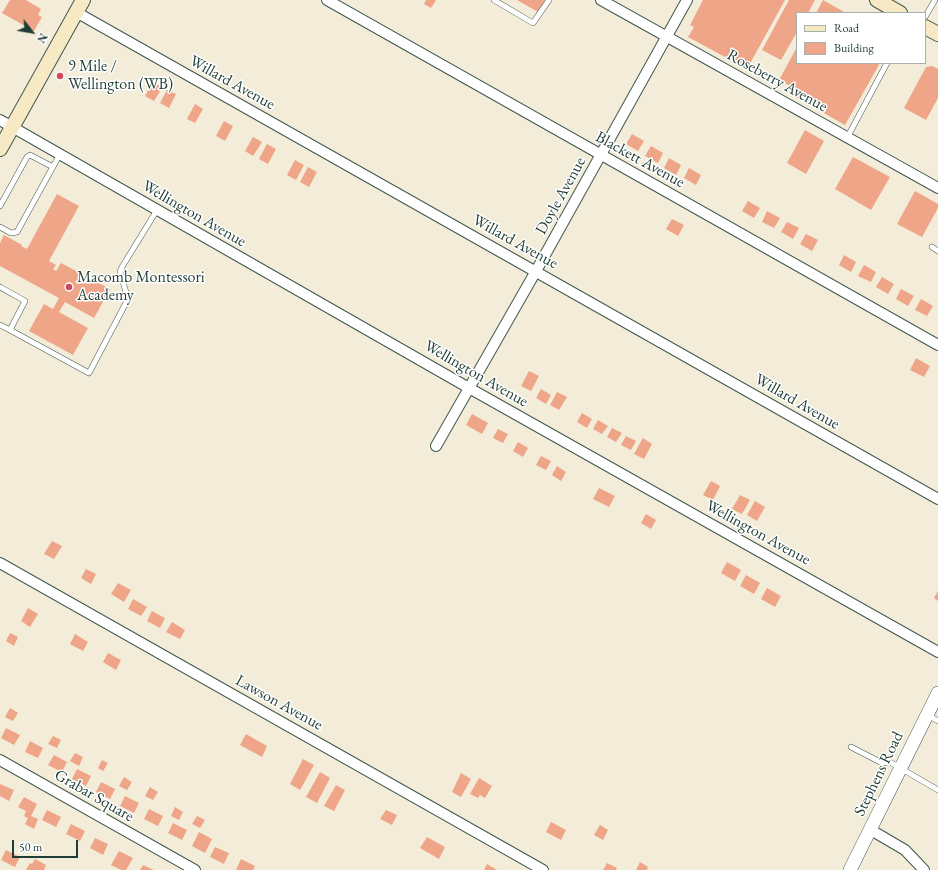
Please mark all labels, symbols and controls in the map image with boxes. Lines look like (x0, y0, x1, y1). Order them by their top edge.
north arrow (12, 12, 52, 52)
legend (796, 12, 926, 64)
text: Road (834, 20, 859, 36)
text: N (34, 31, 51, 46)
text: Building (834, 40, 874, 56)
street label: Roseberry Avenue (723, 45, 831, 117)
street label: Willard Avenue (186, 52, 278, 114)
place label: 9 Mile / Wellington (WB) (68, 57, 173, 95)
marker: 9 Mile / Wellington (WB) (55, 71, 65, 81)
street label: Blackett Avenue (592, 128, 688, 192)
street label: Doyle Avenue (532, 154, 590, 238)
street label: Wellington Avenue (139, 176, 249, 252)
street label: Willard Avenue (469, 211, 561, 273)
place label: Macomb Montessori Academy (77, 268, 205, 306)
marker: Macomb Montessori Academy (64, 282, 74, 292)
street label: Wellington Avenue (421, 336, 531, 412)
street label: Willard Avenue (751, 370, 843, 434)
street label: Wellington Avenue (702, 496, 814, 570)
street label: Lawson Avenue (232, 671, 326, 735)
street label: Stephens Road (850, 729, 908, 819)
street label: Grabar Square (51, 766, 137, 826)
scale bar (14, 832, 80, 858)
text: 50 m (19, 839, 42, 855)

